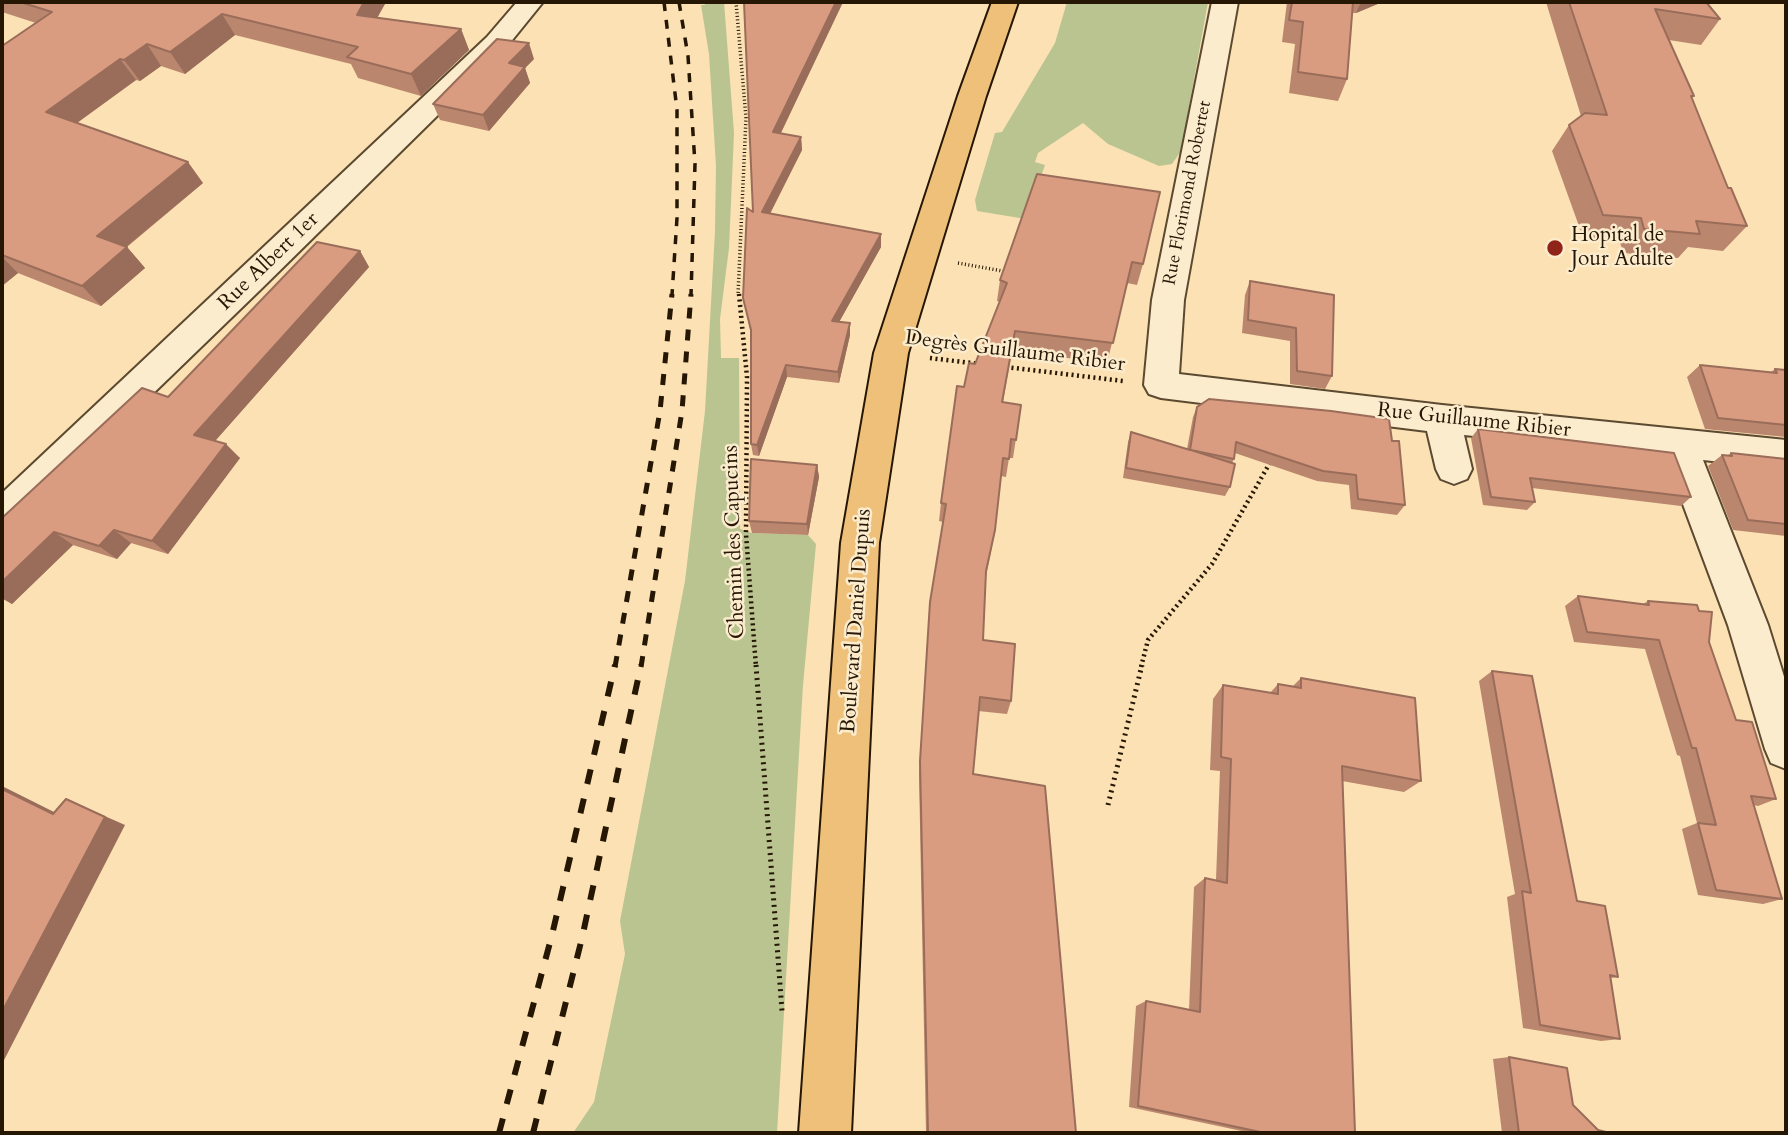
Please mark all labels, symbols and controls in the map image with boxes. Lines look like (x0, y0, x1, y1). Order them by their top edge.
street label: Rue Florimond Robertet (1160, 99, 1216, 287)
street label: Rue Albert 1er (213, 208, 325, 316)
place label: Hopital de Jour Adulte (1571, 223, 1673, 273)
marker: Hopital de Jour Adulte (1545, 238, 1565, 258)
street label: Degrès Guillaume Ribier (904, 326, 1126, 378)
street label: Rue Guillaume Ribier (1376, 398, 1572, 444)
street label: Chemin des Capucins (719, 445, 751, 639)
street label: Boulevard Daniel Dupuis (837, 508, 877, 734)

